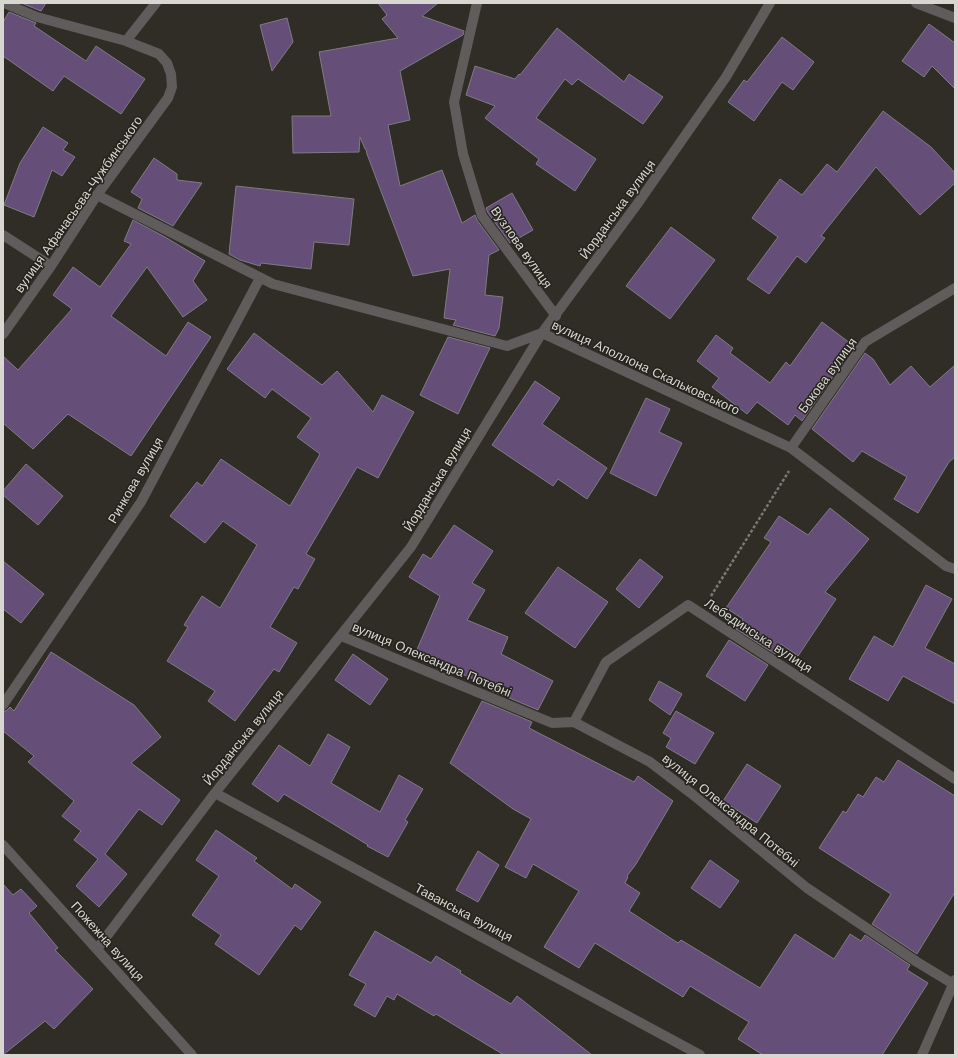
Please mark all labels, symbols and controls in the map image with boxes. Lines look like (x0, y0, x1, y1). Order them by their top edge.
street label: вулиця Афанасьєва-Чужбинського (11, 113, 145, 296)
street label: Йорданська вулиця (576, 157, 658, 262)
street label: Вузлова вулиця (488, 203, 555, 291)
street label: вулиця Аполлона Скальковського (550, 317, 742, 418)
street label: Бокова вулиця (795, 335, 860, 416)
street label: Йорданська вулиця (400, 425, 474, 534)
street label: Ринкова вулиця (105, 435, 166, 526)
street label: Лебединська вулиця (702, 595, 815, 676)
street label: вулиця Олександра Потебні (350, 619, 514, 700)
street label: Йорданська вулиця (200, 687, 287, 788)
street label: вулиця Олександра Потебні (659, 751, 802, 870)
street label: Таванська вулиця (412, 880, 515, 945)
street label: Пожежна вулиця (68, 898, 147, 984)

